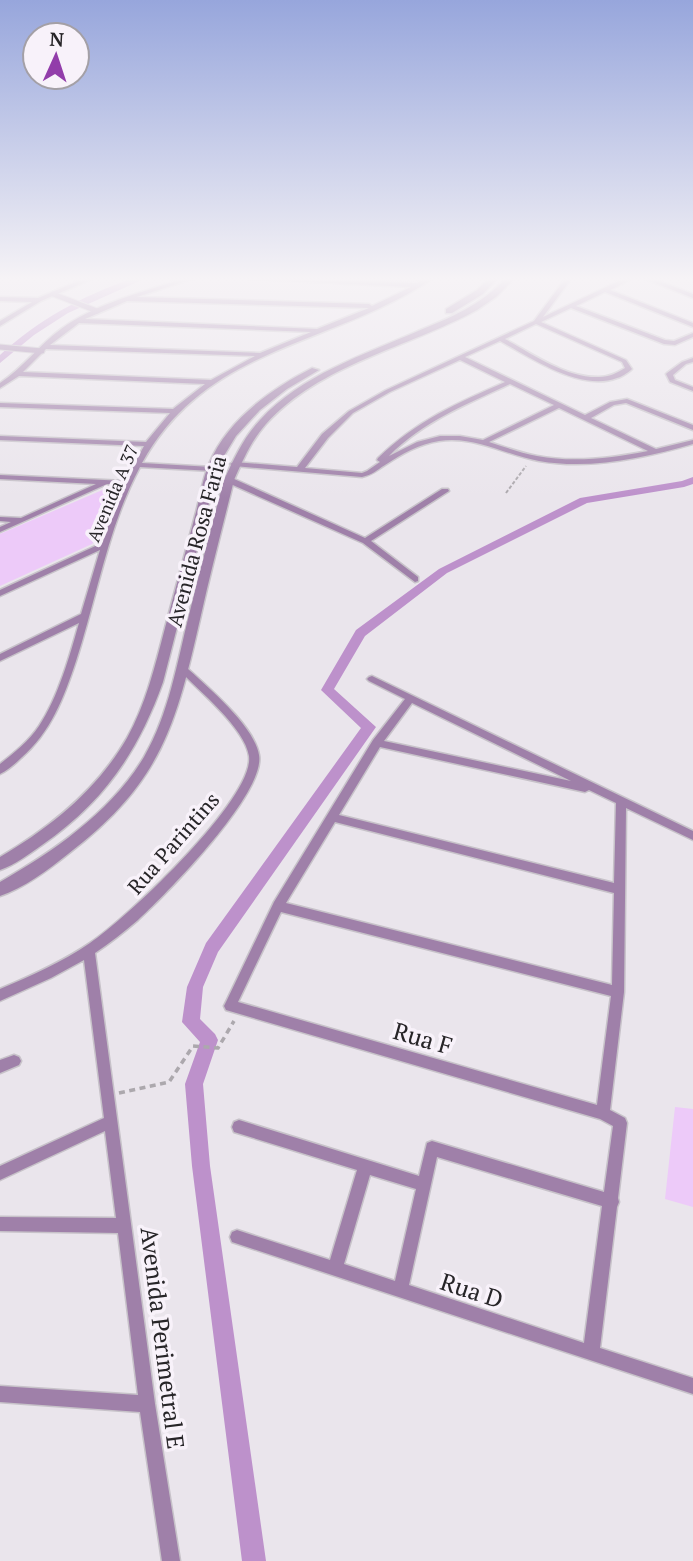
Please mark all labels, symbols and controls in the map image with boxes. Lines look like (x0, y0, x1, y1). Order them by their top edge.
north arrow (21, 21, 91, 91)
text: N (49, 26, 65, 51)
street label: Avenida A 37 (81, 441, 143, 545)
street label: Avenida Rosa Faria (160, 452, 232, 630)
street label: Rua Parintins (121, 786, 225, 900)
street label: Rua F (390, 1014, 456, 1062)
street label: Avenida Perimetral E (134, 1225, 192, 1451)
street label: Rua D (437, 1265, 507, 1315)

